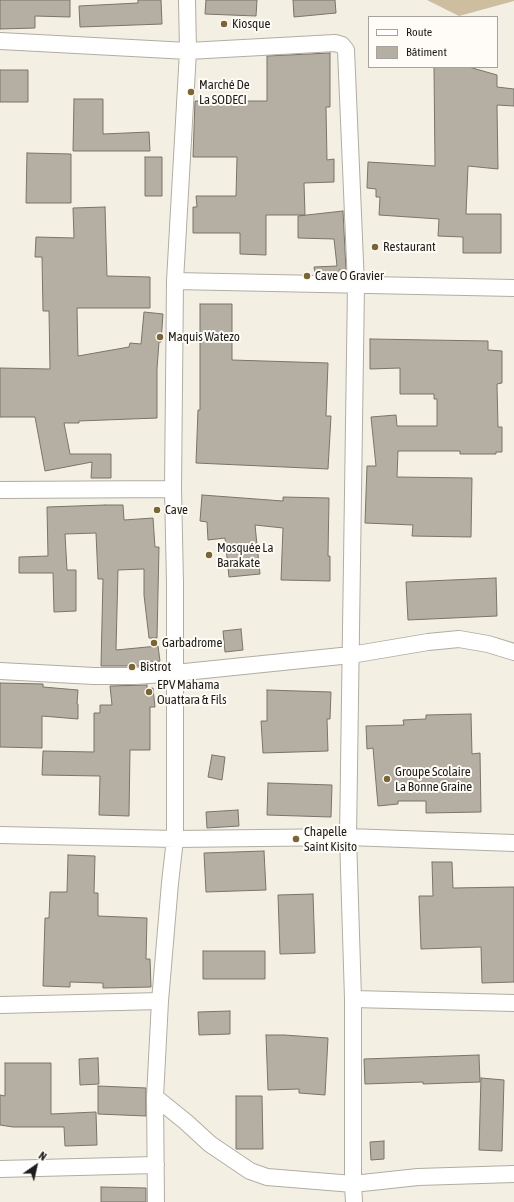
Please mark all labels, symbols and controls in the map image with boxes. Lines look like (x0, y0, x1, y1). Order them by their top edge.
place label: Kiosque (232, 16, 270, 32)
legend (368, 16, 498, 68)
marker: Kiosque (219, 19, 229, 29)
text: Route (406, 25, 432, 39)
text: Bâtiment (406, 45, 447, 59)
place label: Marché De La SODECI (199, 77, 250, 108)
marker: Marché De La SODECI (186, 87, 196, 97)
place label: Restaurant (383, 239, 436, 255)
marker: Restaurant (370, 242, 380, 252)
place label: Cave O Gravier (315, 268, 384, 284)
marker: Cave O Gravier (302, 271, 312, 281)
place label: Maquis Watezo (168, 329, 240, 345)
marker: Maquis Watezo (155, 332, 165, 342)
place label: Cave (165, 502, 188, 518)
marker: Cave (152, 505, 162, 515)
place label: Mosquée La Barakate (217, 540, 273, 571)
marker: Mosquée La Barakate (204, 550, 214, 560)
place label: Garbadrome (162, 635, 222, 651)
marker: Garbadrome (149, 638, 159, 648)
place label: Bistrot (140, 659, 171, 675)
marker: Bistrot (127, 662, 137, 672)
place label: EPV Mahama Ouattara & Fils (157, 677, 227, 708)
marker: EPV Mahama Ouattara & Fils (144, 687, 154, 697)
place label: Groupe Scolaire La Bonne Graine (395, 764, 472, 795)
marker: Groupe Scolaire La Bonne Graine (382, 774, 392, 784)
place label: Chapelle Saint Kisito (304, 824, 357, 855)
marker: Chapelle Saint Kisito (291, 834, 301, 844)
north arrow (16, 1146, 56, 1186)
text: N (37, 1149, 49, 1163)

